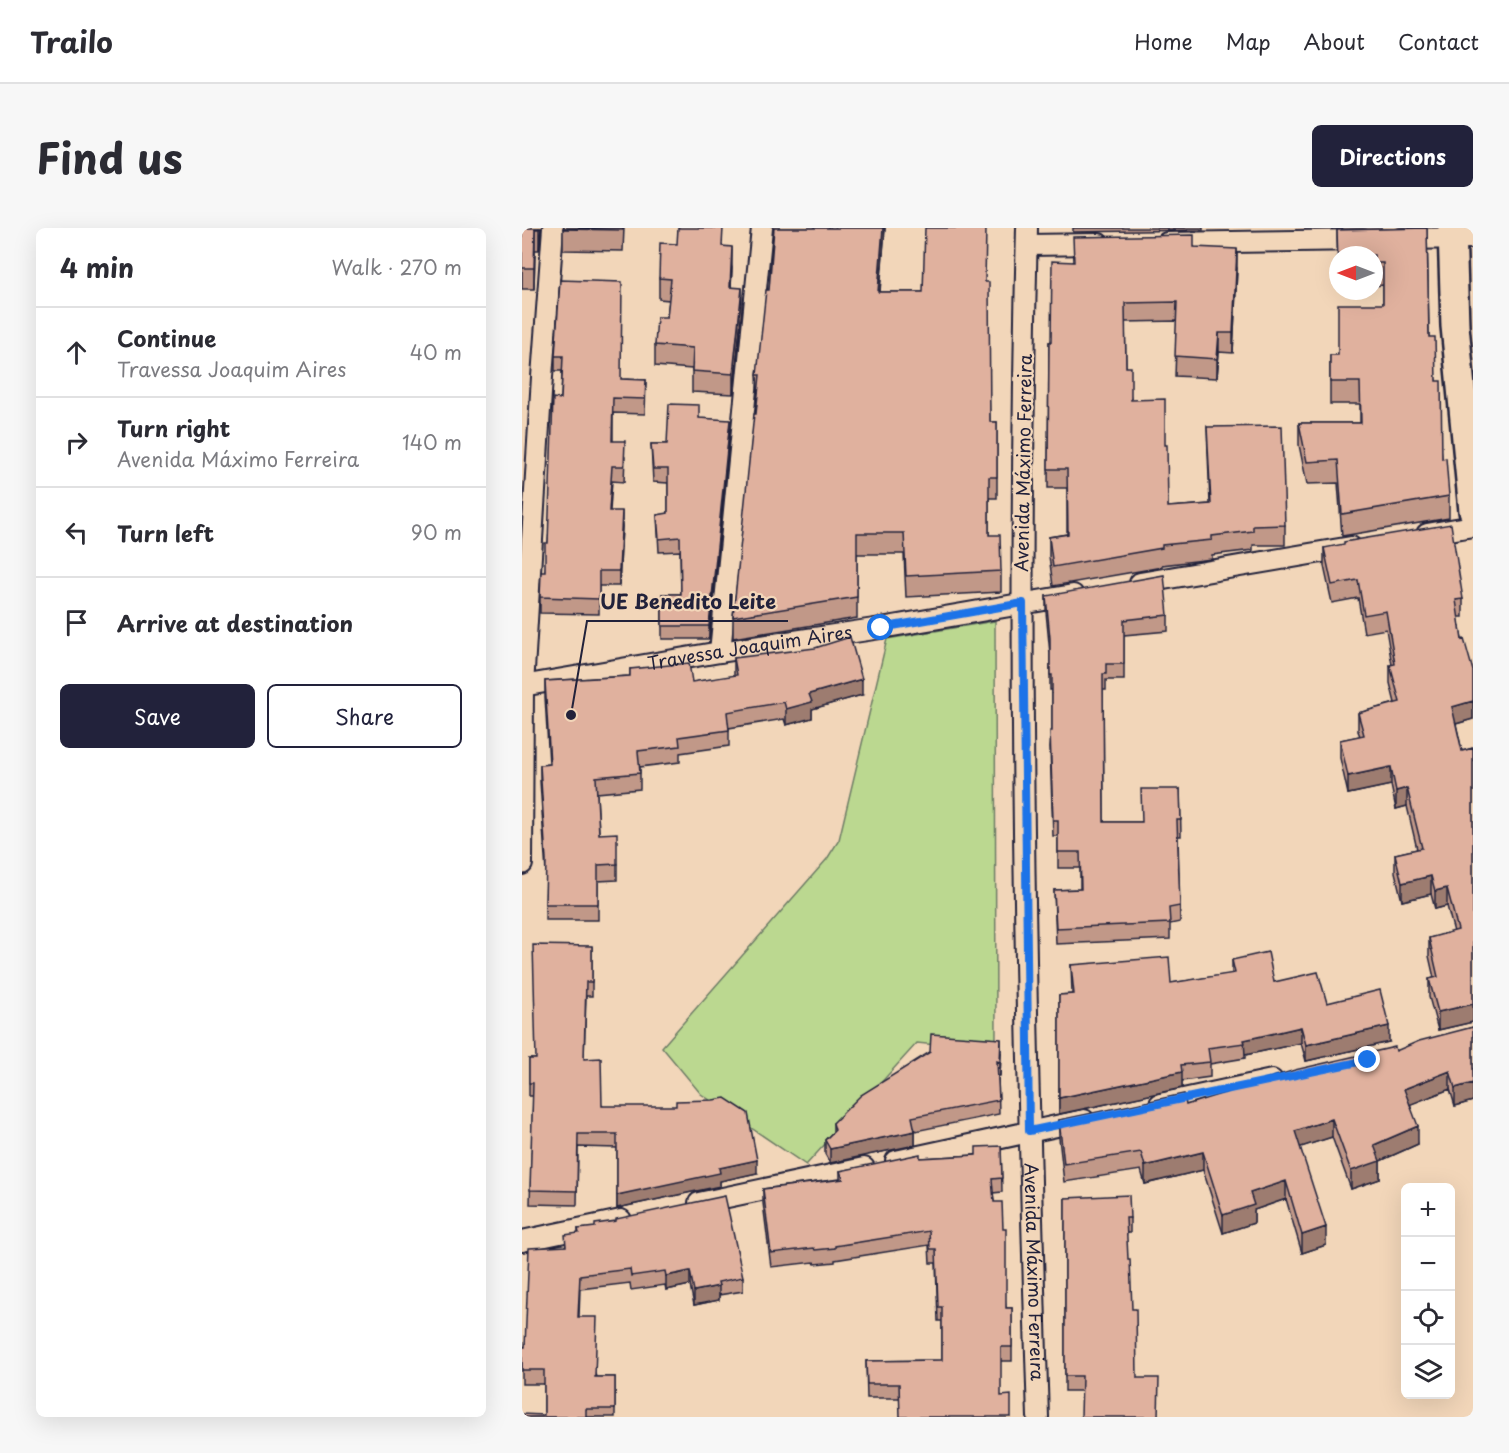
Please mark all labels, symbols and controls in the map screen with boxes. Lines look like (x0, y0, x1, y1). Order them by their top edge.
text: Trailo (30, 20, 113, 63)
text: Home (1134, 25, 1193, 57)
text: Map (1226, 25, 1271, 57)
text: About (1304, 25, 1365, 57)
text: Contact (1398, 25, 1479, 57)
text: Find us (36, 125, 183, 188)
button: Directions (1312, 125, 1473, 187)
north arrow (1329, 246, 1383, 300)
text: 4 min (60, 248, 134, 287)
text: Walk · 270 m (331, 252, 462, 282)
text: Continue (117, 321, 216, 354)
icon: ahead (60, 336, 93, 369)
text: 40 m (410, 337, 462, 367)
street label: Avenida Máximo Ferreira (1007, 353, 1038, 572)
text: Travessa Joaquim Aires (117, 354, 346, 384)
text: Turn right (117, 411, 230, 444)
icon: right (60, 426, 93, 459)
text: 140 m (402, 427, 462, 457)
text: Avenida Máximo Ferreira (117, 444, 359, 474)
icon: left (60, 516, 93, 549)
text: Turn left (117, 516, 214, 549)
text: 90 m (411, 517, 462, 547)
callout: UE Benedito Leite (587, 583, 788, 621)
text: UE Benedito Leite (600, 586, 776, 616)
icon: arrive (60, 606, 93, 639)
text: Arrive at destination (117, 606, 353, 639)
route start (867, 614, 893, 640)
street label: Travessa Joaquim Aires (645, 617, 854, 676)
button: Save (60, 684, 255, 748)
button: Share (267, 684, 462, 748)
route end (1354, 1046, 1380, 1072)
street label: Avenida Máximo Ferreira (1018, 1162, 1052, 1382)
map controls (1401, 1183, 1455, 1399)
button: + (1401, 1183, 1455, 1237)
button: − (1401, 1237, 1455, 1291)
button: locate (1401, 1291, 1455, 1345)
button: layers (1401, 1345, 1455, 1399)

